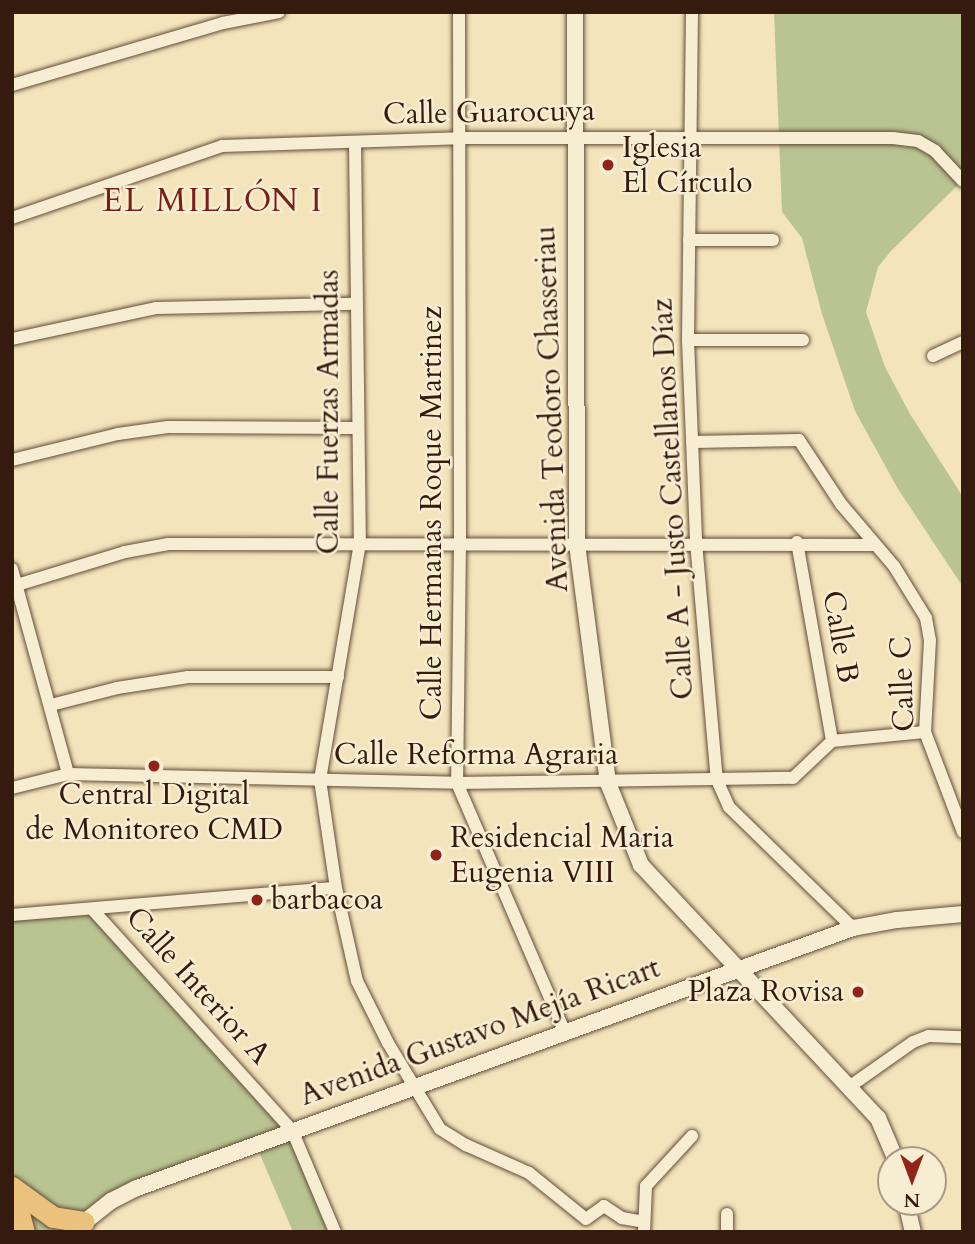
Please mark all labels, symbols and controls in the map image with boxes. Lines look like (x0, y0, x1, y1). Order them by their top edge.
street label: Calle Guarocuya (383, 93, 595, 133)
place label: Iglesia El Círculo (622, 130, 753, 200)
marker: Iglesia El Círculo (600, 157, 616, 173)
district label: EL MILLÓN I (104, 182, 322, 220)
street label: Avenida Teodoro Chasseriau (528, 225, 576, 593)
street label: Calle Fuerzas Armadas (311, 269, 347, 555)
street label: Calle A - Justo Castellanos Díaz (645, 297, 701, 701)
street label: Calle Hermanas Roque Martinez (414, 306, 450, 720)
street label: Calle B (814, 588, 866, 686)
street label: Calle C (883, 636, 923, 732)
street label: Calle Reforma Agraria (334, 737, 618, 773)
marker: Central Digital de Monitoreo CMD (146, 758, 162, 774)
place label: Central Digital de Monitoreo CMD (25, 777, 283, 848)
place label: Residencial Maria Eugenia VIII (450, 820, 674, 890)
marker: Residencial Maria Eugenia VIII (428, 847, 444, 863)
place label: barbacoa (271, 882, 383, 918)
marker: barbacoa (249, 892, 265, 908)
street label: Calle Interior A (118, 900, 278, 1072)
street label: Avenida Gustavo Mejía Ricart (295, 950, 665, 1114)
place label: Plaza Rovisa (688, 974, 844, 1010)
marker: Plaza Rovisa (850, 984, 866, 1000)
north arrow (877, 1146, 947, 1216)
text: N (904, 1187, 920, 1213)

